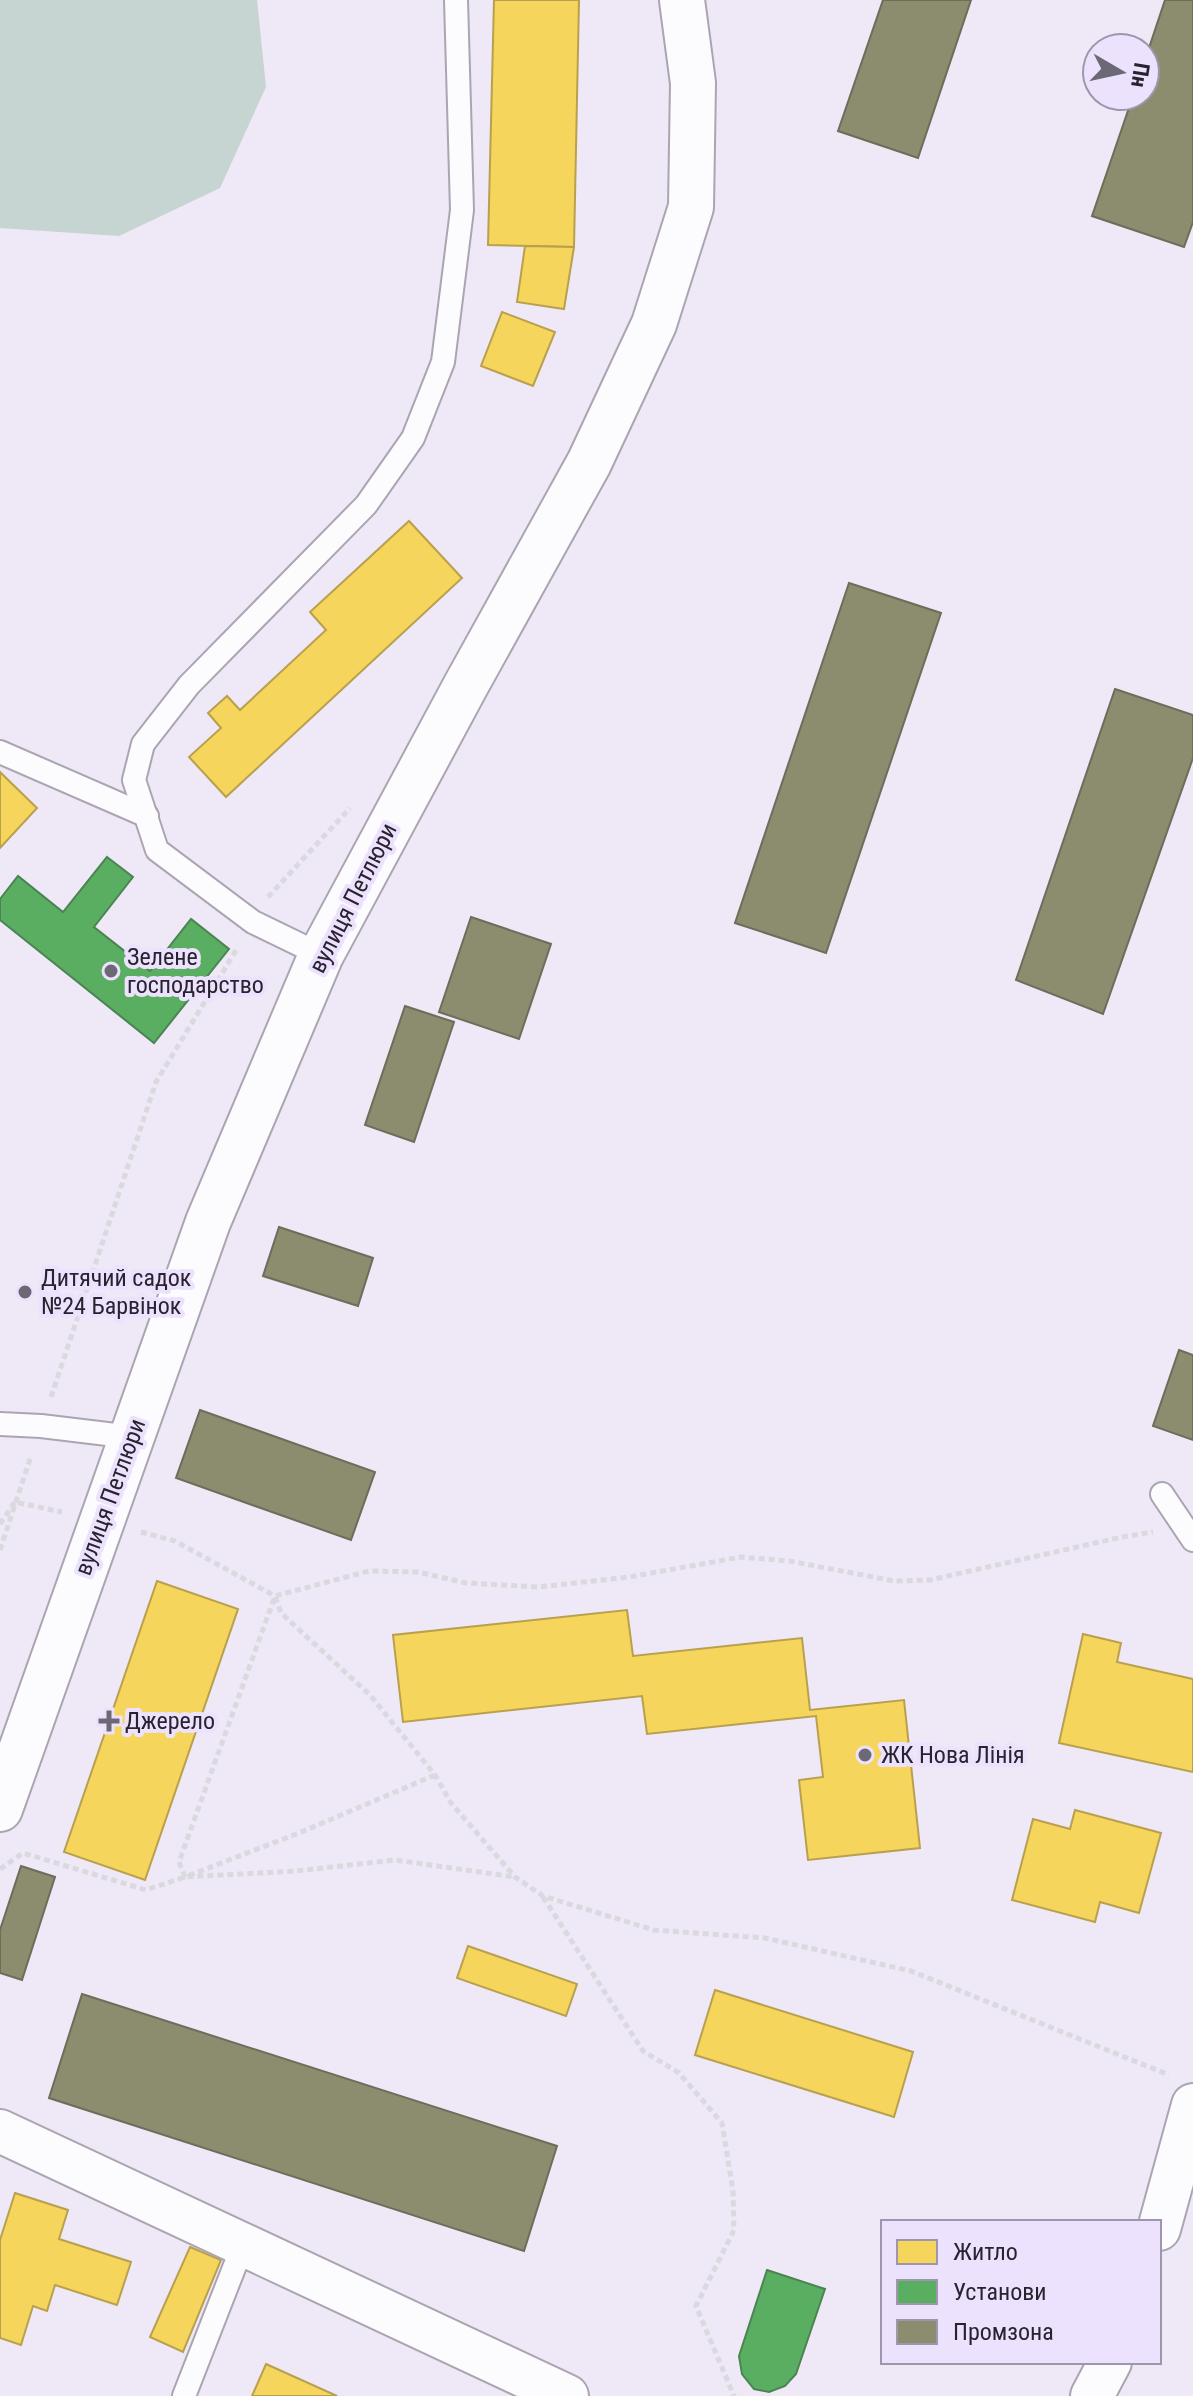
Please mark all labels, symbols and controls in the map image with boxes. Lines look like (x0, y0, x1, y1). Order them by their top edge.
north arrow (1081, 32, 1161, 112)
text: Пн (1126, 61, 1155, 89)
street label: вулиця Петлюри (303, 818, 403, 978)
place label: Зелене господарство (127, 943, 264, 999)
marker: Зелене господарство (102, 962, 120, 980)
place label: Дитячий садок №24 Барвінок (41, 1264, 192, 1320)
marker: Дитячий садок №24 Барвінок (16, 1283, 34, 1301)
street label: вулиця Петлюри (69, 1415, 151, 1579)
place label: Джерело (125, 1707, 215, 1735)
marker: Джерело (100, 1712, 118, 1730)
place label: ЖК Нова Лінія (881, 1741, 1025, 1769)
marker: ЖК Нова Лінія (856, 1746, 874, 1764)
legend (881, 2220, 1161, 2364)
text: Житло (953, 2238, 1018, 2266)
text: Установи (953, 2278, 1047, 2306)
text: Промзона (953, 2318, 1054, 2346)

